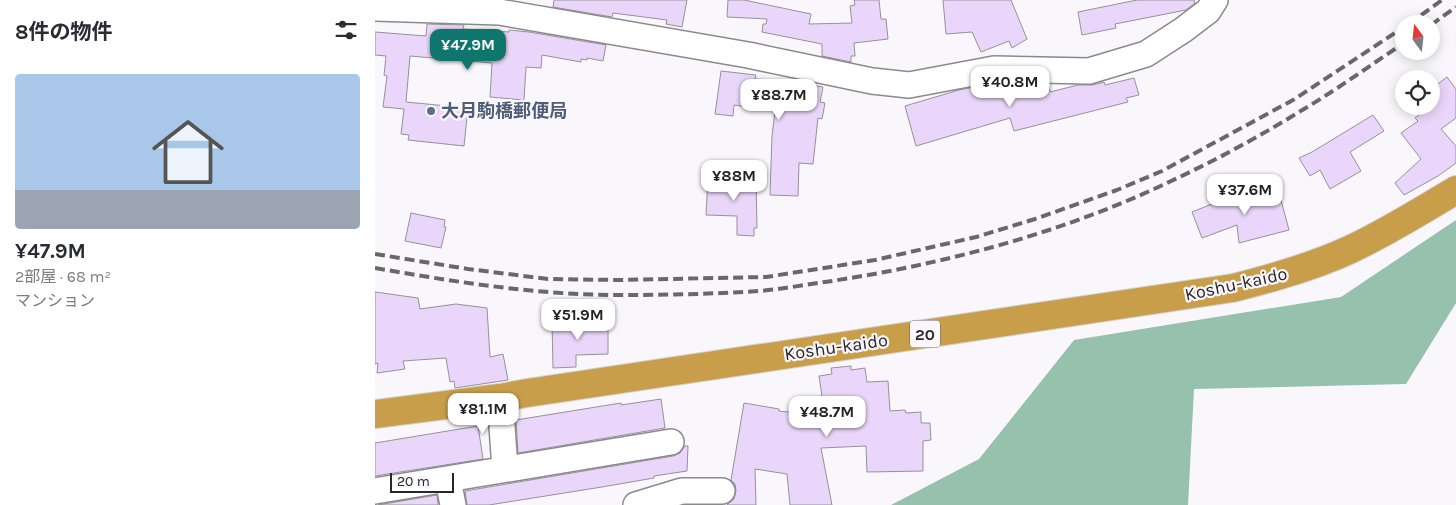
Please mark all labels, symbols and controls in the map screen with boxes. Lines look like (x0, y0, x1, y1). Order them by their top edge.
north arrow (1395, 15, 1440, 60)
map controls (1395, 15, 1440, 115)
icon: filters (332, 16, 360, 44)
text: 8件の物件 (15, 20, 113, 44)
pin: ¥47.9M (427, 28, 509, 71)
text: ¥47.9M (441, 35, 495, 54)
pin: ¥40.8M (969, 66, 1051, 108)
button: locate (1395, 70, 1440, 115)
text: ¥40.8M (982, 72, 1038, 91)
pin: ¥88.7M (738, 78, 820, 121)
text: ¥88.7M (751, 85, 807, 104)
place label: 大月駒橋郵便局 (441, 100, 567, 122)
marker: 大月駒橋郵便局 (425, 105, 437, 117)
icon: home (143, 107, 233, 197)
pin: ¥88M (704, 160, 764, 202)
text: ¥88M (712, 166, 756, 185)
pin: ¥37.6M (1204, 174, 1286, 216)
text: ¥37.6M (1218, 180, 1272, 199)
text: ¥47.9M (15, 239, 86, 263)
street label: Koshu-kaido (1183, 262, 1289, 306)
text: 2部屋 · 68 m² (15, 267, 111, 286)
text: マンション (15, 291, 95, 310)
pin: ¥51.9M (537, 298, 619, 341)
text: ¥51.9M (552, 305, 604, 324)
road number: 20 (910, 320, 940, 348)
street label: Koshu-kaido (783, 329, 889, 365)
pin: ¥81.1M (442, 392, 524, 435)
pin: ¥48.7M (786, 396, 868, 438)
text: ¥81.1M (459, 399, 507, 418)
text: ¥48.7M (800, 402, 854, 421)
scale bar (390, 470, 454, 493)
text: 20 m (397, 473, 430, 490)

